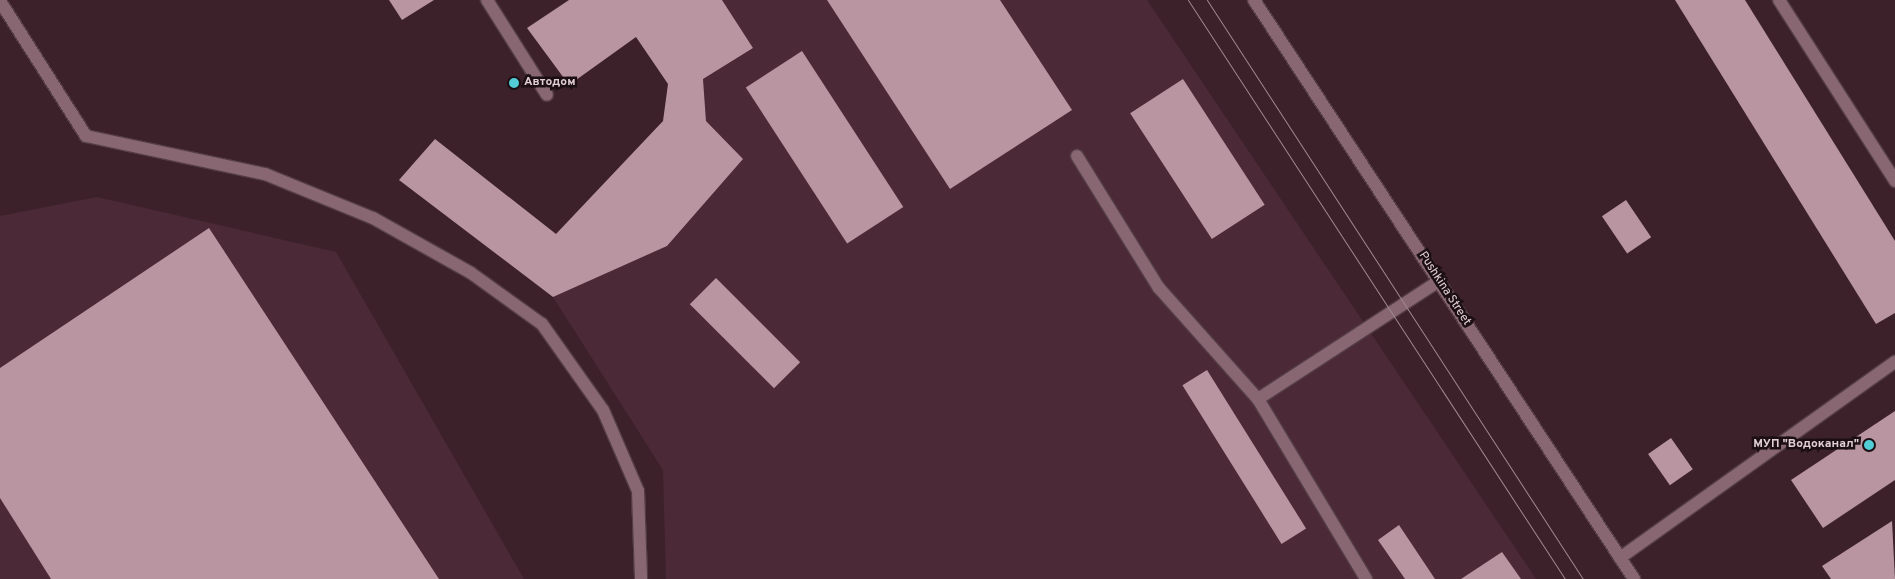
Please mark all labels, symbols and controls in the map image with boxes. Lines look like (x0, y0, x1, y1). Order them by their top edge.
place label: Автодом (524, 76, 575, 90)
marker: Автодом (508, 77, 520, 89)
street label: Pushkina Street (1415, 249, 1473, 329)
place label: МУП "Водоканал" (1753, 438, 1859, 452)
marker: МУП "Водоканал" (1863, 439, 1875, 451)

